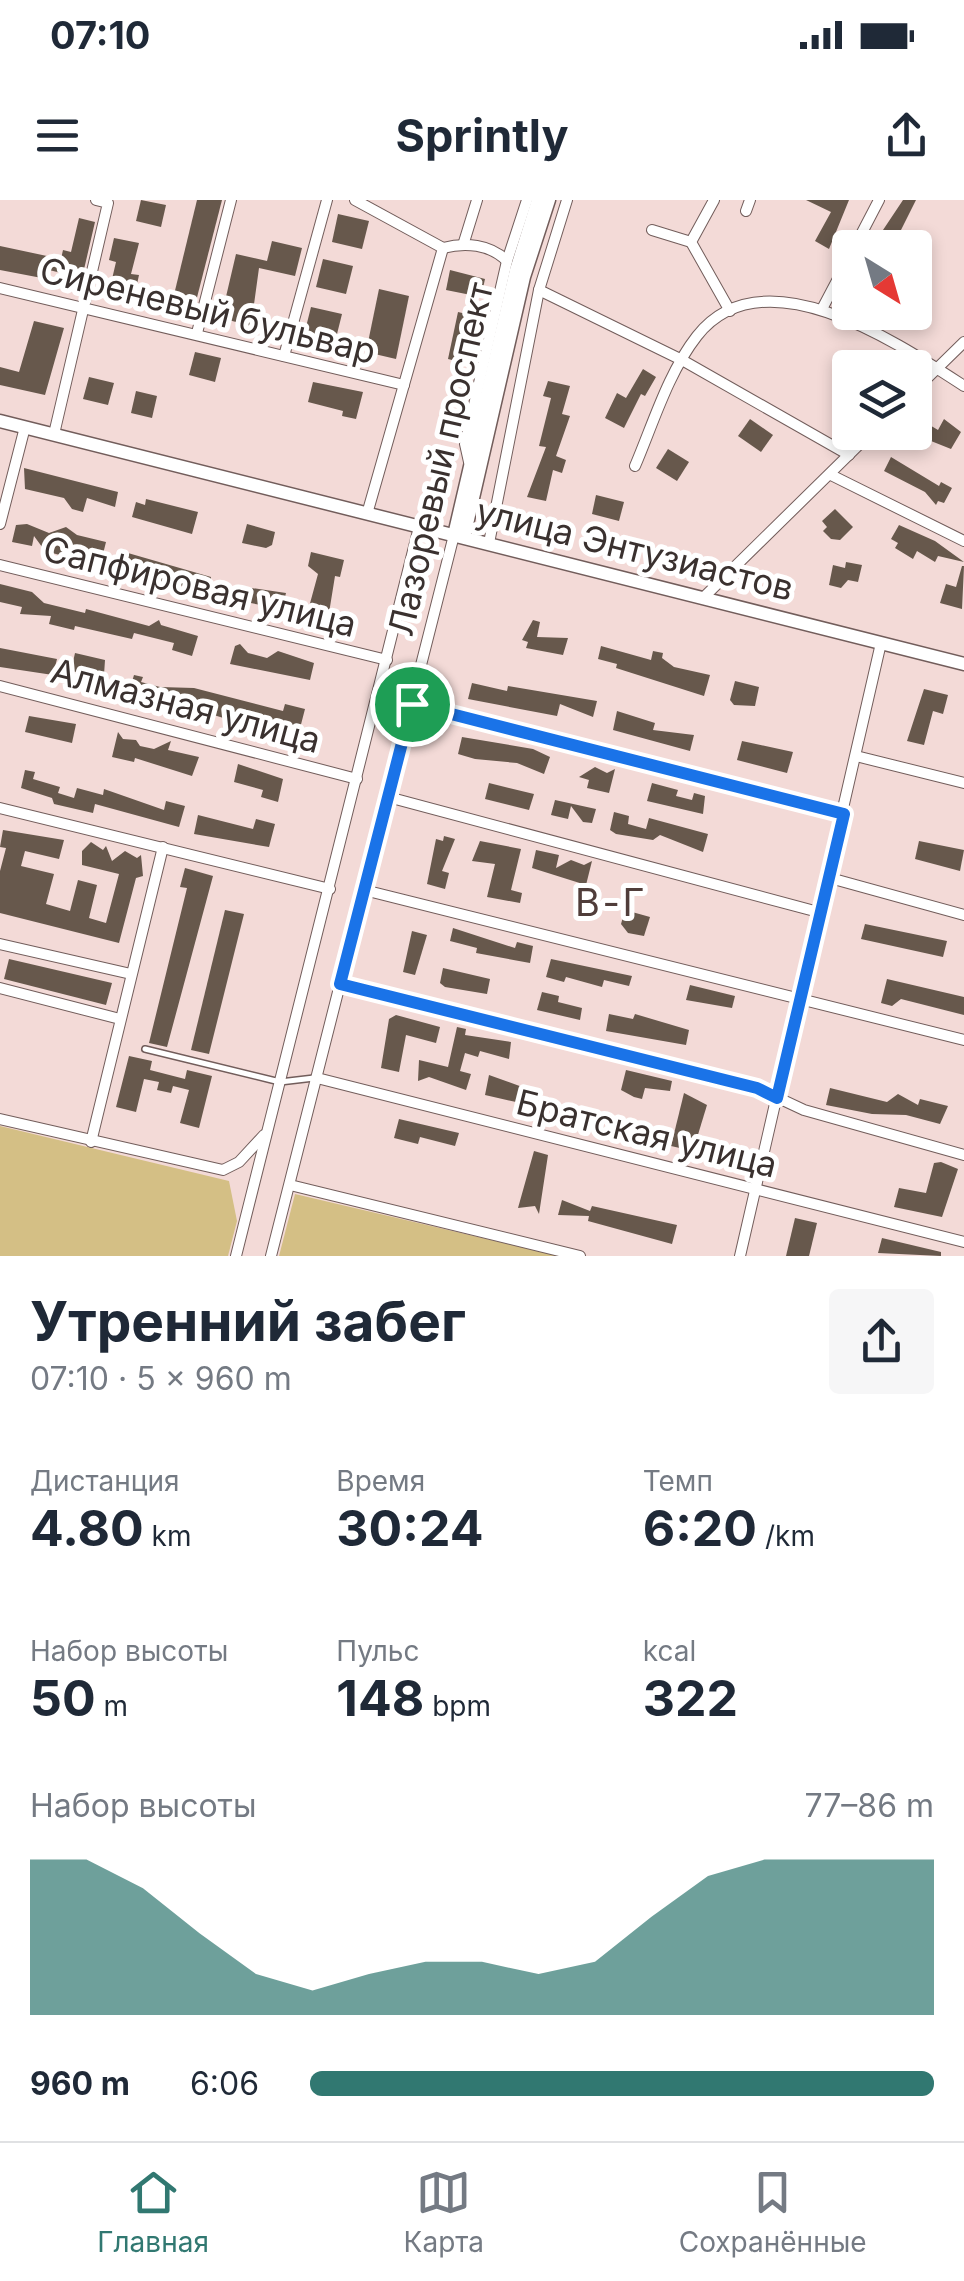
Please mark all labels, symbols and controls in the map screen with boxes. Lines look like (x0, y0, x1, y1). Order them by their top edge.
text: 07:10 (50, 12, 150, 58)
icon: menu (30, 108, 85, 163)
text: Sprintly (395, 108, 569, 163)
icon: share (879, 108, 934, 163)
north arrow (832, 230, 932, 330)
map controls (832, 230, 932, 450)
street label: Сиреневый бульвар (36, 248, 380, 372)
street label: Лазоревый проспект (379, 278, 501, 640)
button: layers (832, 350, 932, 450)
street label: улица Энтузиастов (472, 489, 798, 609)
street label: Сапфировая улица (39, 527, 361, 645)
street label: Алмазная улица (47, 649, 325, 761)
pin (370, 662, 455, 747)
icon: arrive (385, 677, 440, 732)
district label: В-Г (575, 879, 647, 925)
street label: Братская улица (512, 1080, 782, 1186)
text: Утренний забег (30, 1288, 466, 1354)
button: share (829, 1289, 934, 1394)
text: 07:10 · 5 × 960 m (30, 1359, 292, 1398)
text: Дистанция (30, 1464, 180, 1498)
text: Время (336, 1464, 425, 1498)
text: Темп (643, 1464, 713, 1498)
text: 4.80 (30, 1498, 144, 1558)
text: 30:24 (336, 1498, 484, 1558)
text: 6:20 (643, 1498, 757, 1558)
text: km (144, 1519, 191, 1553)
text: /km (757, 1519, 815, 1553)
text: Набор высоты (30, 1634, 228, 1668)
text: Пульс (336, 1634, 419, 1668)
text: kcal (643, 1634, 696, 1668)
text: 50 (30, 1668, 96, 1728)
text: 148 (336, 1668, 424, 1728)
text: 322 (643, 1668, 738, 1728)
text: m (96, 1689, 128, 1723)
text: bpm (424, 1689, 491, 1723)
text: Набор высоты (30, 1786, 257, 1825)
text: 77–86 m (804, 1786, 934, 1825)
text: 960 m (30, 2064, 130, 2103)
text: 6:06 (190, 2064, 259, 2103)
tab: Главная (97, 2165, 209, 2259)
tab: Карта (404, 2165, 484, 2259)
tab: Сохранённые (679, 2165, 867, 2259)

